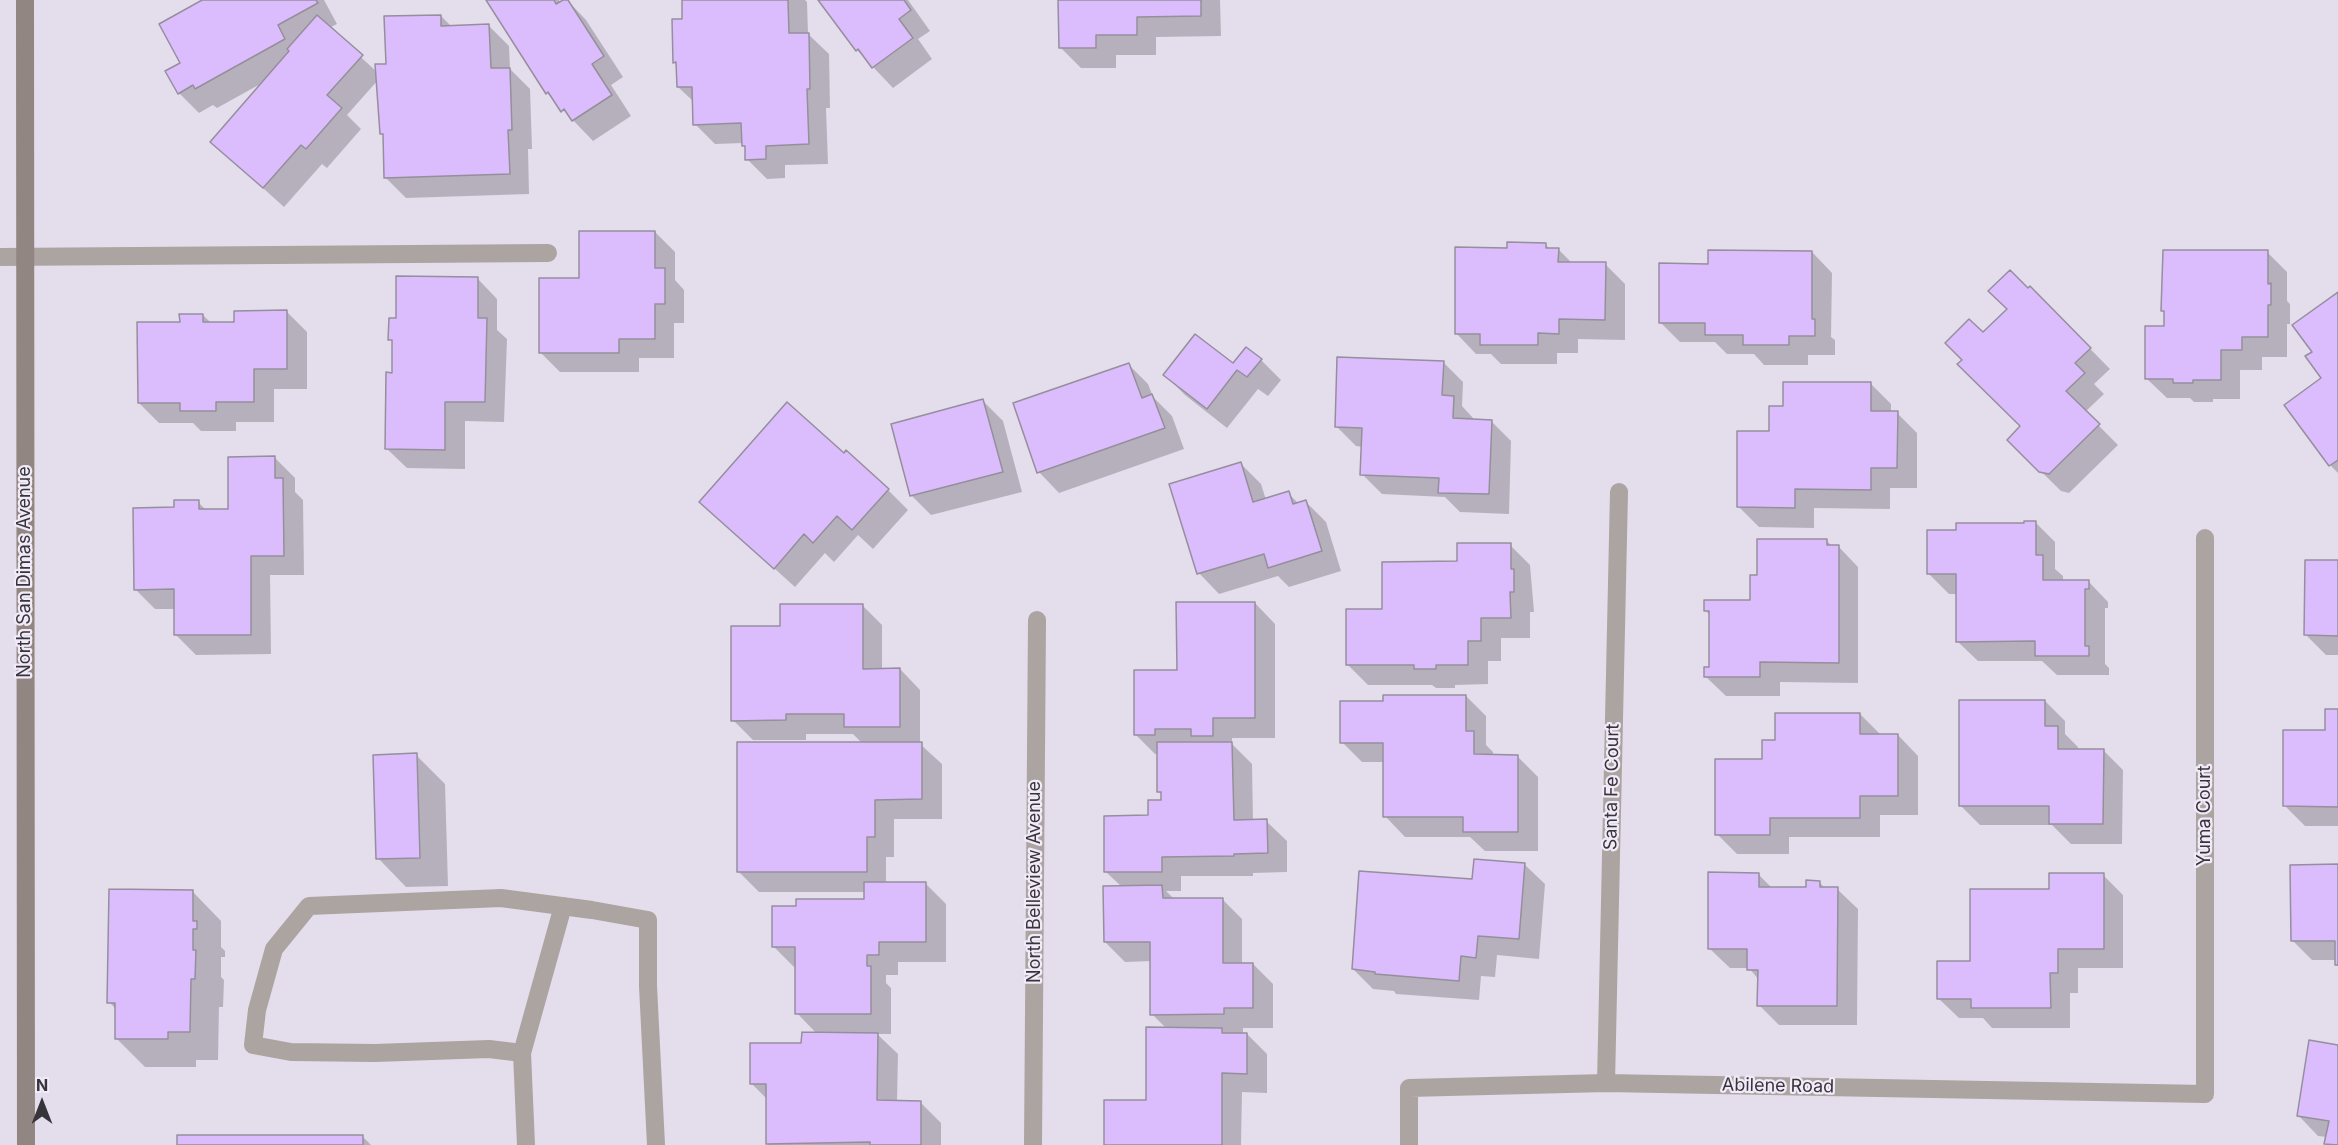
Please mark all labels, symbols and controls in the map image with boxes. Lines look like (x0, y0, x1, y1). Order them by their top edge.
street label: North San Dimas Avenue (14, 466, 36, 678)
street label: Santa Fe Court (1600, 724, 1624, 850)
street label: Yuma Court (2194, 766, 2216, 866)
street label: North Belleview Avenue (1024, 781, 1046, 983)
north arrow (12, 1073, 72, 1133)
street label: Abilene Road (1722, 1074, 1834, 1098)
text: N (36, 1075, 48, 1095)

